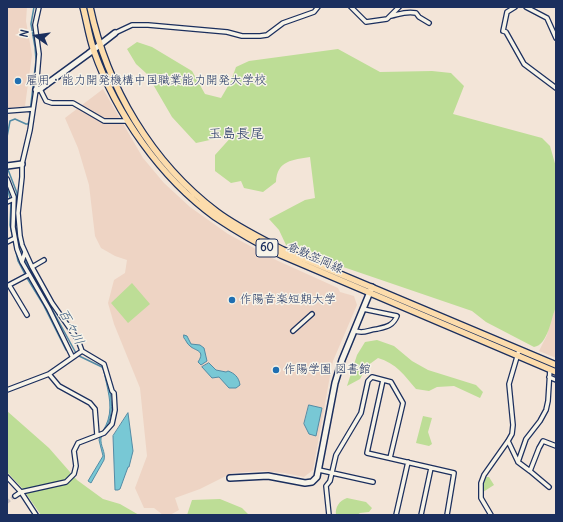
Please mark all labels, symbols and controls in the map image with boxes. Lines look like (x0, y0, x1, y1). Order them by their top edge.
north arrow (16, 16, 56, 56)
text: N (17, 28, 32, 39)
place label: 雇用・能力開発機構中国職業能力開発大学校 (26, 74, 266, 88)
marker: 雇用・能力開発機構中国職業能力開発大学校 (13, 76, 23, 86)
district label: 玉島長尾 (208, 126, 264, 142)
road number: 60 (256, 239, 278, 257)
street label: 倉敷笠岡線 (285, 239, 345, 277)
place label: 作陽音楽短期大学 (240, 293, 336, 307)
marker: 作陽音楽短期大学 (227, 295, 237, 305)
water label: 百々川 (55, 306, 87, 348)
place label: 作陽学園 図書館 (284, 363, 371, 377)
marker: 作陽学園 図書館 (271, 365, 281, 375)

